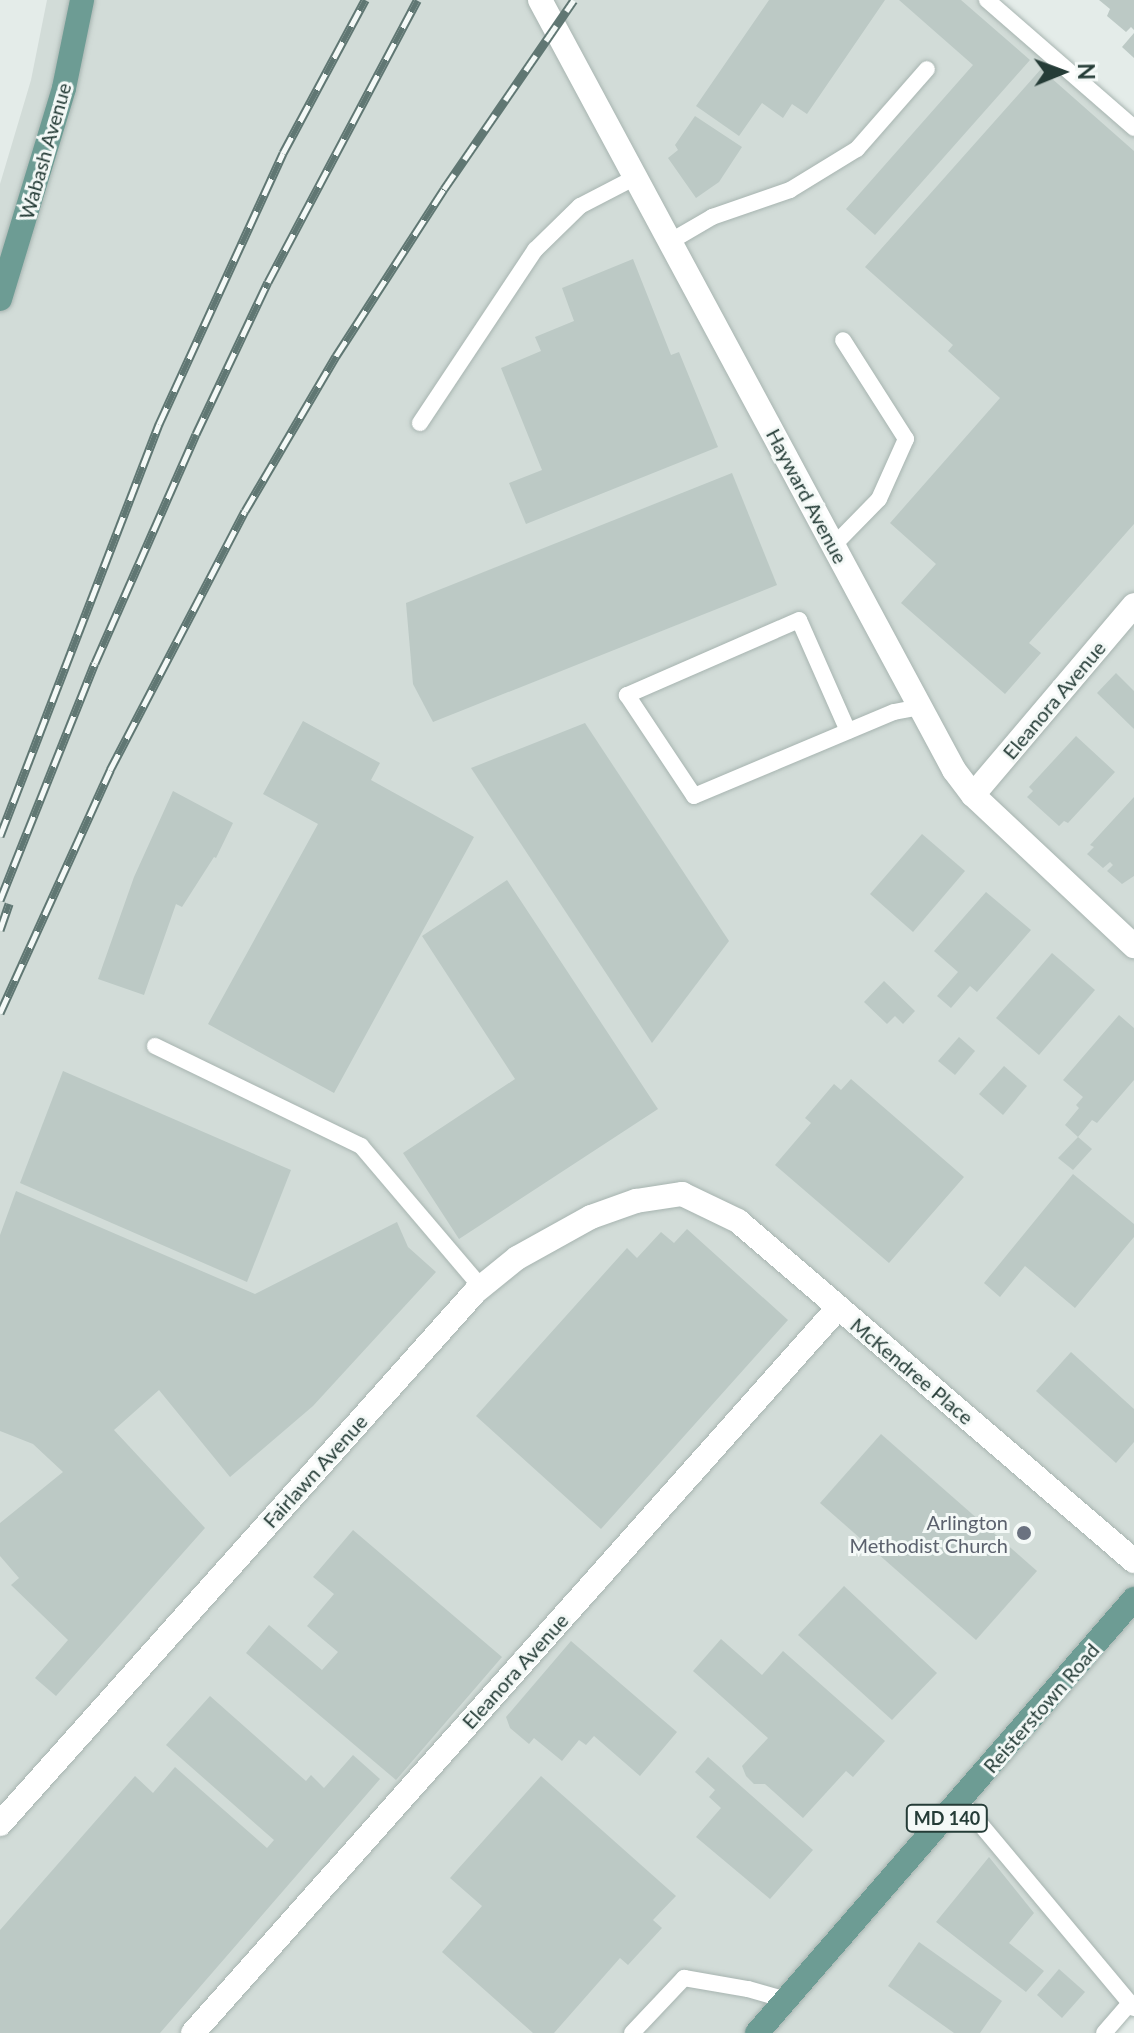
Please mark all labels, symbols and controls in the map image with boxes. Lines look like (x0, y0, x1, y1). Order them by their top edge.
north arrow (1022, 32, 1102, 112)
text: N (1073, 63, 1100, 80)
street label: Wabash Avenue (14, 80, 76, 222)
street label: Hayward Avenue (761, 424, 853, 568)
street label: Eleanora Avenue (997, 636, 1111, 764)
street label: McKendree Place (846, 1313, 978, 1429)
street label: Fairlawn Avenue (258, 1409, 372, 1533)
place label: Arlington Methodist Church (849, 1510, 1008, 1557)
marker: Arlington Methodist Church (1015, 1524, 1033, 1542)
street label: Eleanora Avenue (457, 1608, 573, 1734)
street label: Reisterstown Road (978, 1638, 1104, 1778)
road number: MD 140 (905, 1804, 989, 1832)

